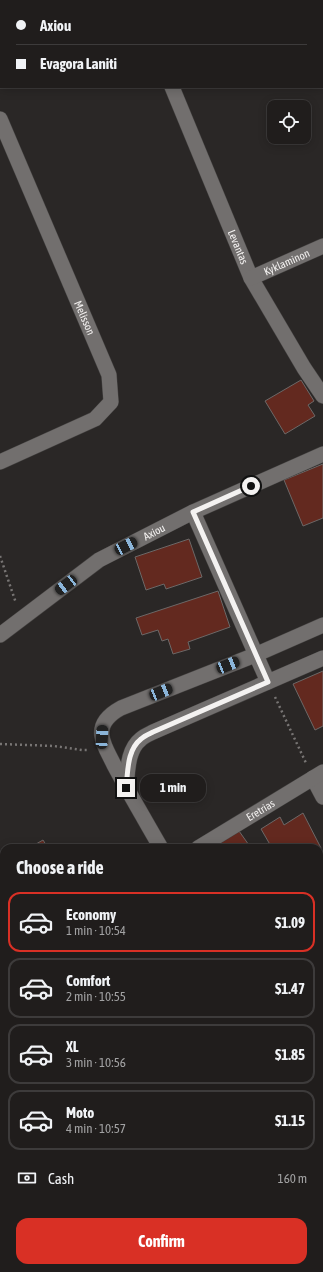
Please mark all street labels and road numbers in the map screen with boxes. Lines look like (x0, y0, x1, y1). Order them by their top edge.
street label: Levantas (226, 228, 251, 266)
street label: Kyklaminon (262, 247, 311, 278)
street label: Melisson (72, 299, 97, 337)
street label: Axiou (141, 521, 167, 542)
street label: Eretrias (244, 797, 277, 823)

